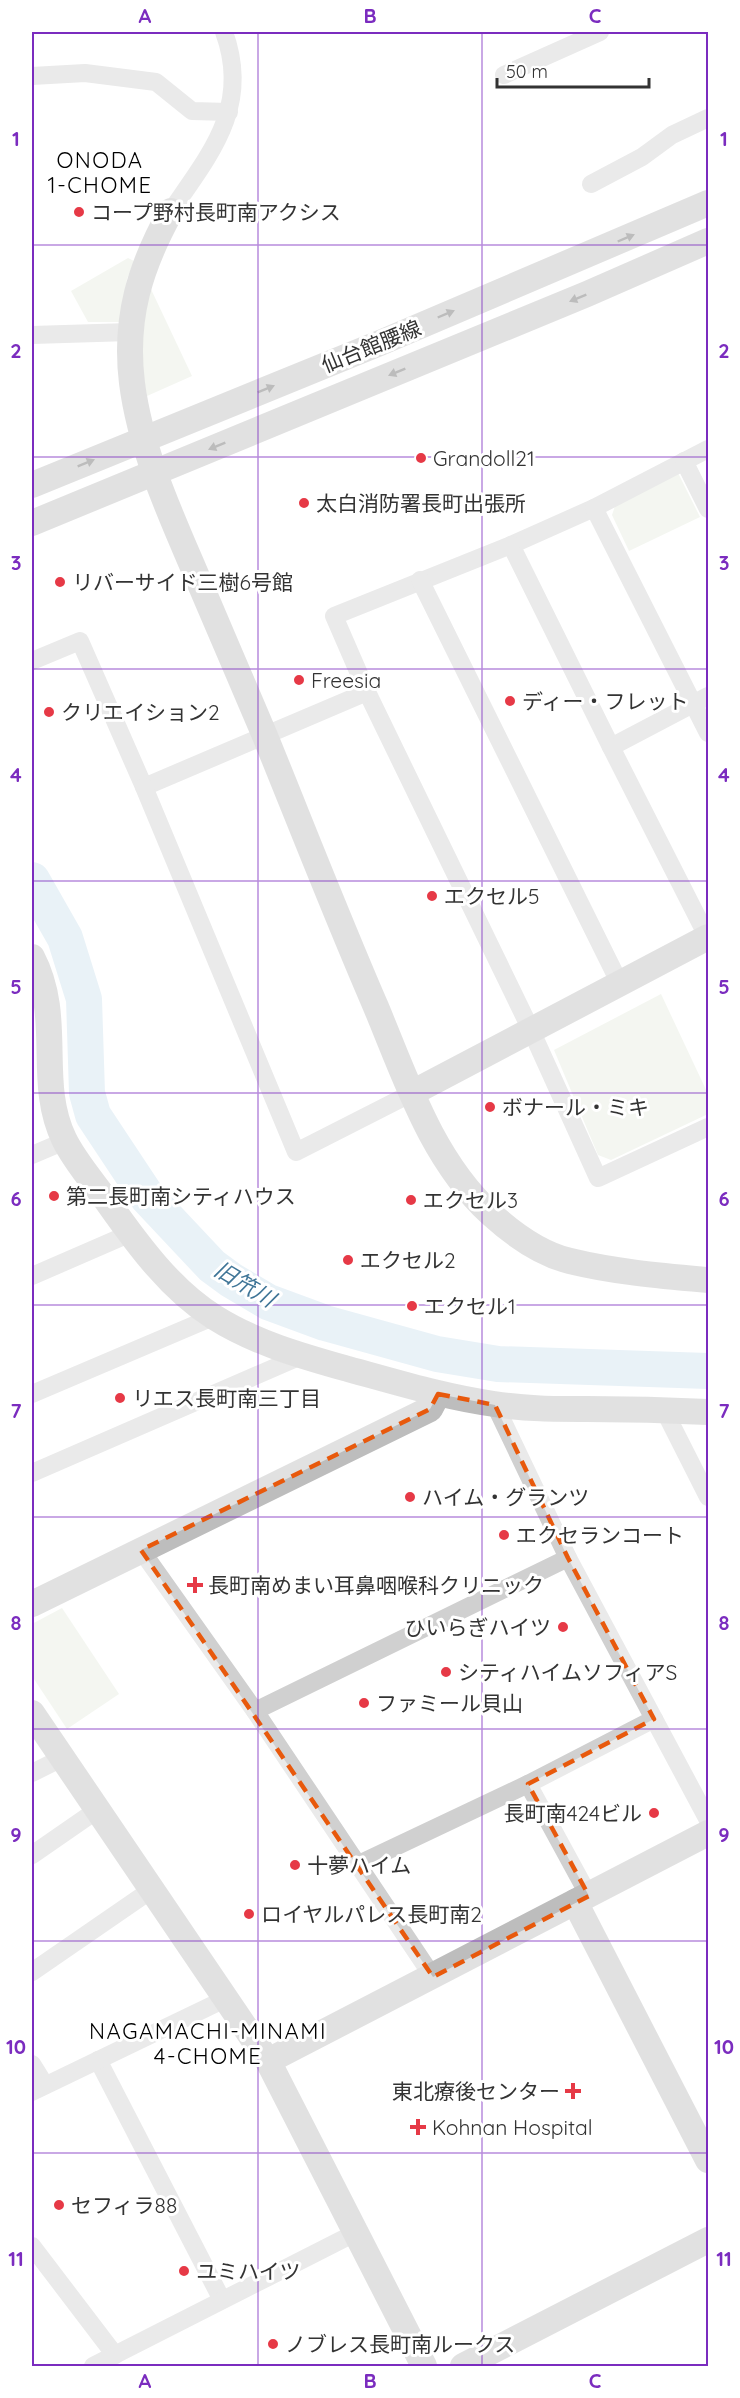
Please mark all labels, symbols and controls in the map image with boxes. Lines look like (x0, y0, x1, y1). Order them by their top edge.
text: A (139, 3, 152, 28)
text: B (363, 3, 377, 28)
text: C (589, 3, 602, 28)
scale bar (497, 51, 648, 89)
text: 50 m (506, 60, 548, 83)
text: 1 (12, 126, 20, 151)
text: 1 (720, 126, 728, 151)
district label: ONODA 1-CHOME (48, 146, 152, 199)
place label: コープ野村長町南アクシス (91, 199, 341, 225)
marker: コープ野村長町南アクシス (72, 205, 86, 219)
one-way arrow (617, 233, 635, 243)
one-way arrow (568, 293, 586, 303)
one-way arrow (438, 309, 456, 319)
street label: 仙台館腰線 (317, 314, 425, 378)
text: 2 (10, 338, 22, 363)
text: 2 (718, 338, 730, 363)
one-way arrow (388, 367, 406, 377)
one-way arrow (257, 384, 275, 393)
one-way arrow (208, 442, 226, 451)
place label: Grandoll21 (433, 445, 535, 471)
marker: Grandoll21 (414, 451, 428, 465)
one-way arrow (77, 458, 95, 468)
place label: 太白消防署長町出張所 (316, 490, 526, 516)
marker: 太白消防署長町出張所 (297, 496, 311, 510)
text: 3 (11, 550, 21, 575)
text: 3 (719, 550, 729, 575)
place label: リバーサイド三樹6号館 (72, 569, 293, 595)
marker: リバーサイド三樹6号館 (53, 575, 67, 589)
place label: Freesia (311, 667, 381, 693)
marker: Freesia (292, 673, 306, 687)
place label: ディー・フレット (522, 688, 689, 714)
marker: ディー・フレット (503, 694, 517, 708)
place label: クリエイション2 (61, 699, 220, 725)
marker: クリエイション2 (42, 705, 56, 719)
text: 4 (10, 762, 22, 787)
text: 4 (718, 762, 730, 787)
place label: エクセル5 (444, 883, 539, 909)
marker: エクセル5 (425, 889, 439, 903)
text: 5 (10, 974, 22, 999)
text: 5 (718, 974, 730, 999)
place label: ボナール・ミキ (502, 1094, 649, 1120)
marker: ボナール・ミキ (483, 1100, 497, 1114)
place label: 第二長町南シティハウス (66, 1183, 296, 1209)
text: 6 (10, 1186, 22, 1211)
text: 6 (718, 1186, 730, 1211)
place label: エクセル3 (423, 1187, 518, 1213)
marker: 第二長町南シティハウス (47, 1189, 61, 1203)
marker: エクセル3 (404, 1193, 418, 1207)
place label: エクセル2 (360, 1247, 456, 1273)
marker: エクセル2 (341, 1253, 355, 1267)
water label: 旧笊川 (209, 1255, 282, 1314)
place label: エクセル1 (424, 1293, 516, 1319)
marker: エクセル1 (405, 1299, 419, 1313)
place label: リエス長町南三丁目 (132, 1385, 321, 1411)
marker: リエス長町南三丁目 (113, 1391, 127, 1405)
text: 7 (11, 1398, 22, 1423)
text: 7 (719, 1398, 730, 1423)
place label: ハイム・グランツ (422, 1484, 589, 1510)
marker: ハイム・グランツ (403, 1490, 417, 1504)
place label: エクセランコート (516, 1522, 684, 1548)
marker: エクセランコート (497, 1528, 511, 1542)
place label: 長町南めまい耳鼻咽喉科クリニック (208, 1572, 544, 1598)
marker: 長町南めまい耳鼻咽喉科クリニック (186, 1576, 204, 1594)
text: 8 (11, 1610, 22, 1635)
text: 8 (719, 1610, 730, 1635)
place label: ひいらぎハイツ (404, 1614, 551, 1640)
marker: ひいらぎハイツ (556, 1620, 570, 1634)
place label: シティハイムソフィアS (458, 1659, 677, 1685)
marker: シティハイムソフィアS (439, 1665, 453, 1679)
place label: ファミール貝山 (376, 1690, 523, 1716)
marker: ファミール貝山 (357, 1696, 371, 1710)
place label: 長町南424ビル (504, 1800, 642, 1826)
marker: 長町南424ビル (647, 1806, 661, 1820)
text: 9 (10, 1822, 22, 1847)
text: 9 (718, 1822, 730, 1847)
place label: 十夢ハイム (307, 1852, 411, 1878)
marker: 十夢ハイム (288, 1858, 302, 1872)
place label: ロイヤルパレス長町南2 (261, 1901, 482, 1927)
marker: ロイヤルパレス長町南2 (242, 1907, 256, 1921)
district label: NAGAMACHI-MINAMI 4-CHOME (89, 2017, 327, 2070)
text: 10 (6, 2034, 26, 2059)
text: 10 (714, 2034, 734, 2059)
place label: 東北療後センター (392, 2078, 560, 2104)
marker: 東北療後センター (564, 2082, 582, 2100)
place label: Kohnan Hospital (432, 2114, 593, 2140)
marker: Kohnan Hospital (409, 2118, 427, 2136)
place label: セフィラ88 (71, 2192, 177, 2218)
marker: セフィラ88 (52, 2198, 66, 2212)
text: 11 (8, 2246, 24, 2271)
text: 11 (716, 2246, 732, 2271)
place label: ユミハイツ (196, 2258, 301, 2284)
marker: ユミハイツ (177, 2264, 191, 2278)
place label: ノブレス長町南ルークス (285, 2331, 515, 2357)
marker: ノブレス長町南ルークス (266, 2337, 280, 2351)
text: A (139, 2368, 152, 2393)
text: B (363, 2368, 377, 2393)
text: C (589, 2368, 602, 2393)

